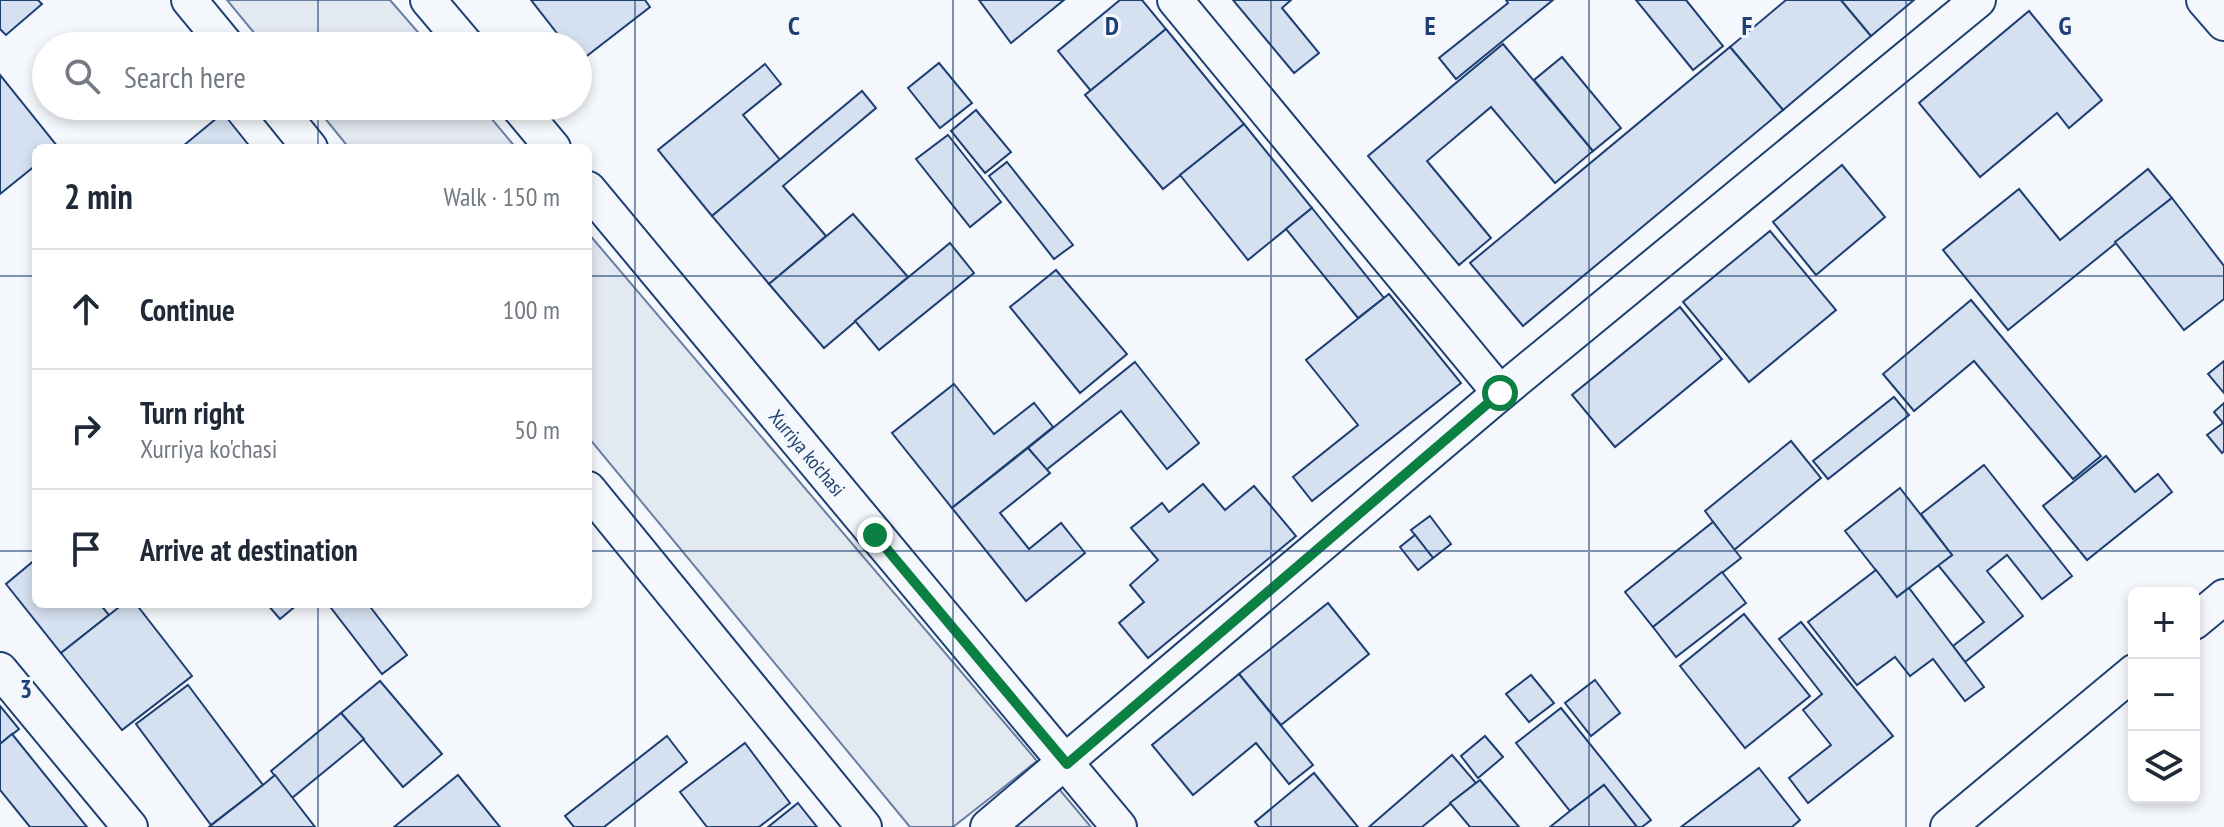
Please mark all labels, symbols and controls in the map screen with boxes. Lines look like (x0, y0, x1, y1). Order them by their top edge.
text: C (788, 9, 800, 42)
text: D (1105, 9, 1119, 42)
text: E (1424, 9, 1436, 42)
text: F (1742, 9, 1753, 42)
text: G (2058, 9, 2072, 42)
search box (32, 32, 592, 120)
icon: search (60, 54, 104, 98)
text: Search here (124, 57, 246, 96)
text: 2 min (64, 174, 133, 218)
text: Walk · 150 m (443, 180, 560, 213)
icon: ahead (64, 287, 108, 331)
text: Continue (140, 290, 235, 329)
text: 100 m (502, 293, 560, 326)
route start (1482, 375, 1518, 411)
text: Turn right (140, 393, 244, 432)
street label: Xurriya ko'chasi (763, 404, 851, 502)
icon: right (64, 407, 108, 451)
text: 50 m (514, 413, 560, 446)
text: Xurriya ko'chasi (140, 432, 277, 465)
route end (857, 517, 893, 553)
icon: arrive (64, 527, 108, 571)
text: Arrive at destination (140, 530, 358, 569)
map controls (2128, 587, 2200, 803)
button: + (2128, 587, 2200, 659)
button: − (2128, 659, 2200, 731)
text: 3 (20, 672, 32, 705)
button: layers (2128, 731, 2200, 803)

